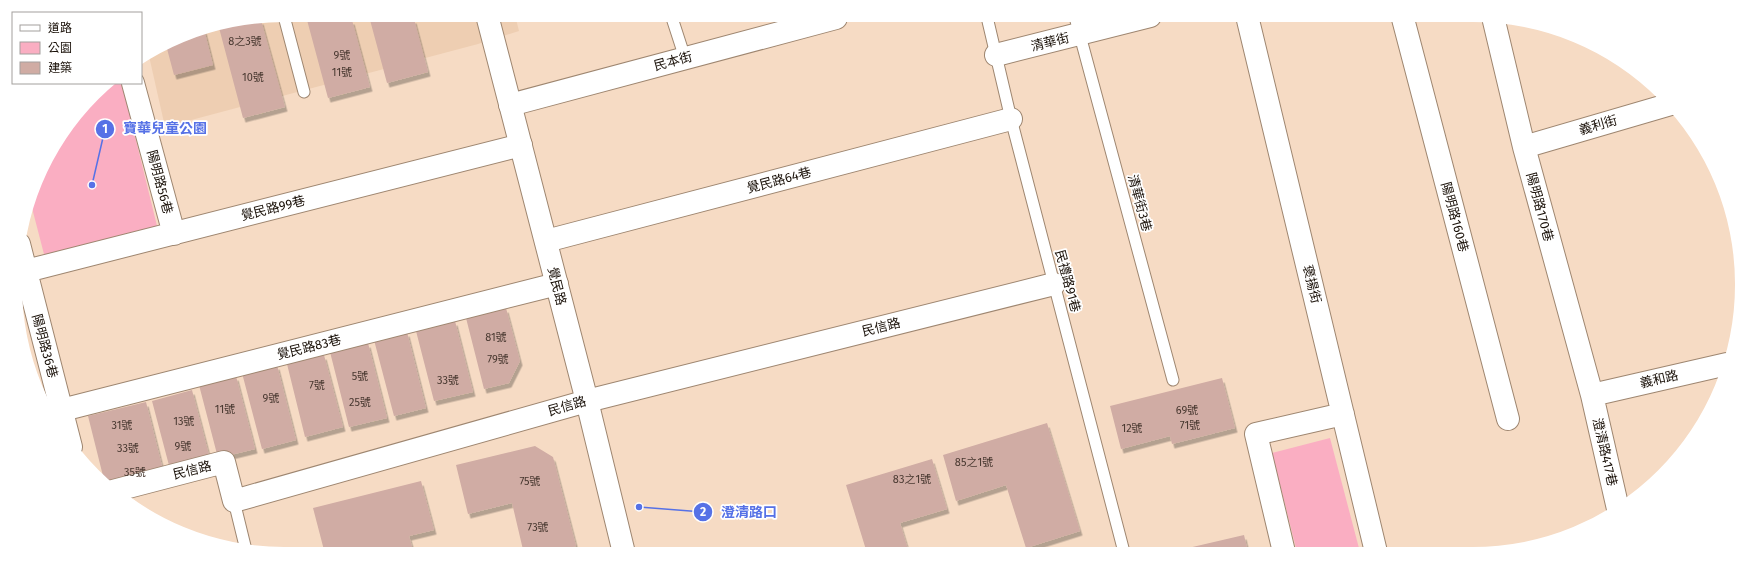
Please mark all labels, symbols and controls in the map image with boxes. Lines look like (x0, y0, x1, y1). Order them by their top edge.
legend (12, 12, 142, 84)
text: 道路 (48, 21, 72, 35)
street label: 清華街 (1029, 30, 1071, 54)
house number: 8之3號 (228, 35, 262, 48)
text: 公園 (48, 41, 72, 55)
house number: 9號 (334, 49, 350, 62)
street label: 民本街 (652, 49, 694, 73)
text: 建築 (48, 61, 72, 75)
house number: 11號 (332, 66, 352, 79)
house number: 10號 (242, 71, 264, 84)
street label: 義利街 (1577, 112, 1619, 138)
callout: 寶華兒童公園 (95, 116, 215, 142)
text: 寶華兒童公園 (123, 120, 207, 137)
text: 1 (102, 122, 108, 136)
street label: 陽明路56巷 (144, 148, 176, 216)
street label: 覺民路64巷 (745, 164, 813, 196)
street label: 陽明路170巷 (1524, 171, 1556, 243)
street label: 清華街3巷 (1125, 173, 1155, 233)
street label: 陽明路160巷 (1438, 180, 1472, 254)
street label: 覺民路99巷 (239, 193, 307, 223)
street label: 民禮路91巷 (1052, 248, 1084, 314)
street label: 褒揚街 (1300, 263, 1324, 305)
street label: 覺民路 (545, 265, 569, 307)
street label: 陽明路36巷 (29, 312, 61, 380)
street label: 民信路 (860, 315, 902, 339)
house number: 81號 (485, 331, 507, 344)
street label: 覺民路83巷 (275, 332, 343, 362)
house number: 79號 (487, 353, 509, 366)
street label: 義和路 (1638, 367, 1680, 391)
house number: 5號 (352, 370, 368, 383)
house number: 33號 (437, 374, 459, 387)
house number: 7號 (309, 379, 325, 392)
house number: 9號 (263, 392, 279, 405)
street label: 民信路 (546, 393, 588, 419)
house number: 25號 (349, 396, 371, 409)
house number: 11號 (215, 403, 235, 416)
house number: 69號 (1176, 404, 1198, 417)
house number: 13號 (173, 415, 195, 428)
street label: 澄清路417巷 (1590, 416, 1620, 488)
house number: 31號 (112, 419, 132, 432)
house number: 71號 (1180, 419, 1200, 432)
house number: 12號 (1121, 422, 1143, 435)
house number: 9號 (175, 440, 191, 453)
house number: 33號 (117, 442, 139, 455)
house number: 85之1號 (955, 456, 993, 469)
street label: 民信路 (171, 458, 213, 482)
house number: 35號 (124, 466, 146, 479)
house number: 83之1號 (893, 473, 931, 486)
house number: 75號 (519, 475, 541, 488)
callout: 澄清路口 (693, 499, 785, 525)
text: 澄清路口 (721, 504, 777, 521)
text: 2 (700, 505, 706, 519)
house number: 73號 (527, 521, 549, 534)

